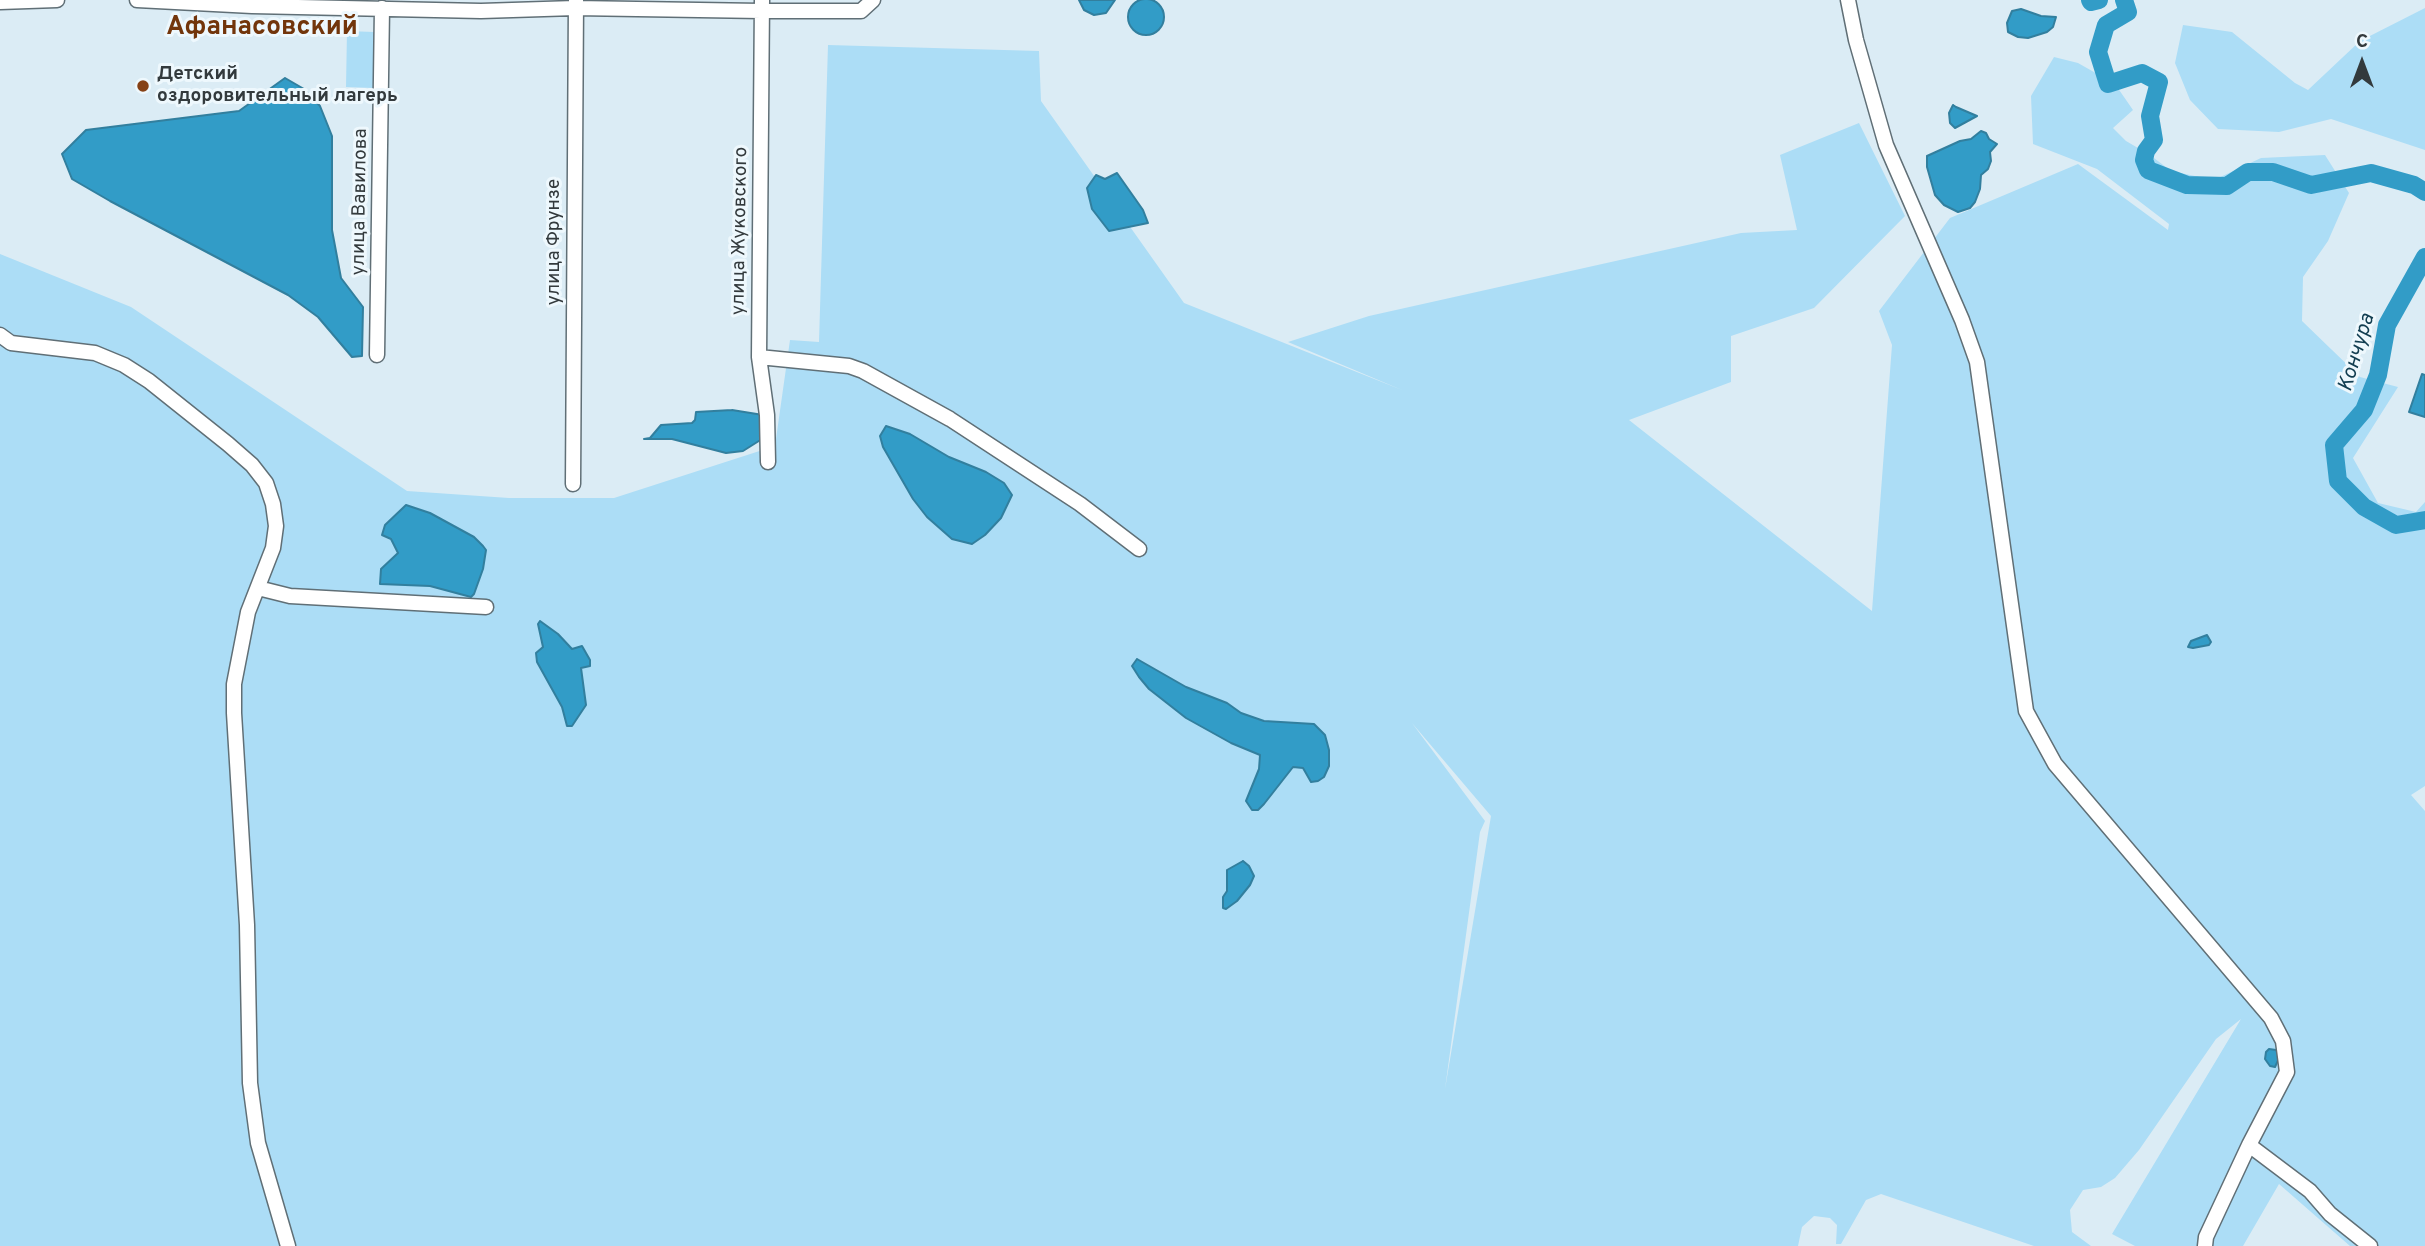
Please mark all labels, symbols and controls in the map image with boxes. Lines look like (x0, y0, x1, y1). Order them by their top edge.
district label: Афанасовский (166, 13, 358, 45)
north arrow (2327, 28, 2397, 98)
text: С (2356, 30, 2368, 54)
place label: Детский оздоровительный лагерь (157, 64, 398, 108)
marker: Детский оздоровительный лагерь (135, 78, 151, 94)
street label: улица Вавилова (348, 128, 374, 276)
street label: улица Жуковского (728, 147, 754, 315)
street label: улица Фрунзе (544, 179, 566, 305)
water label: Кончура (2334, 311, 2382, 395)

